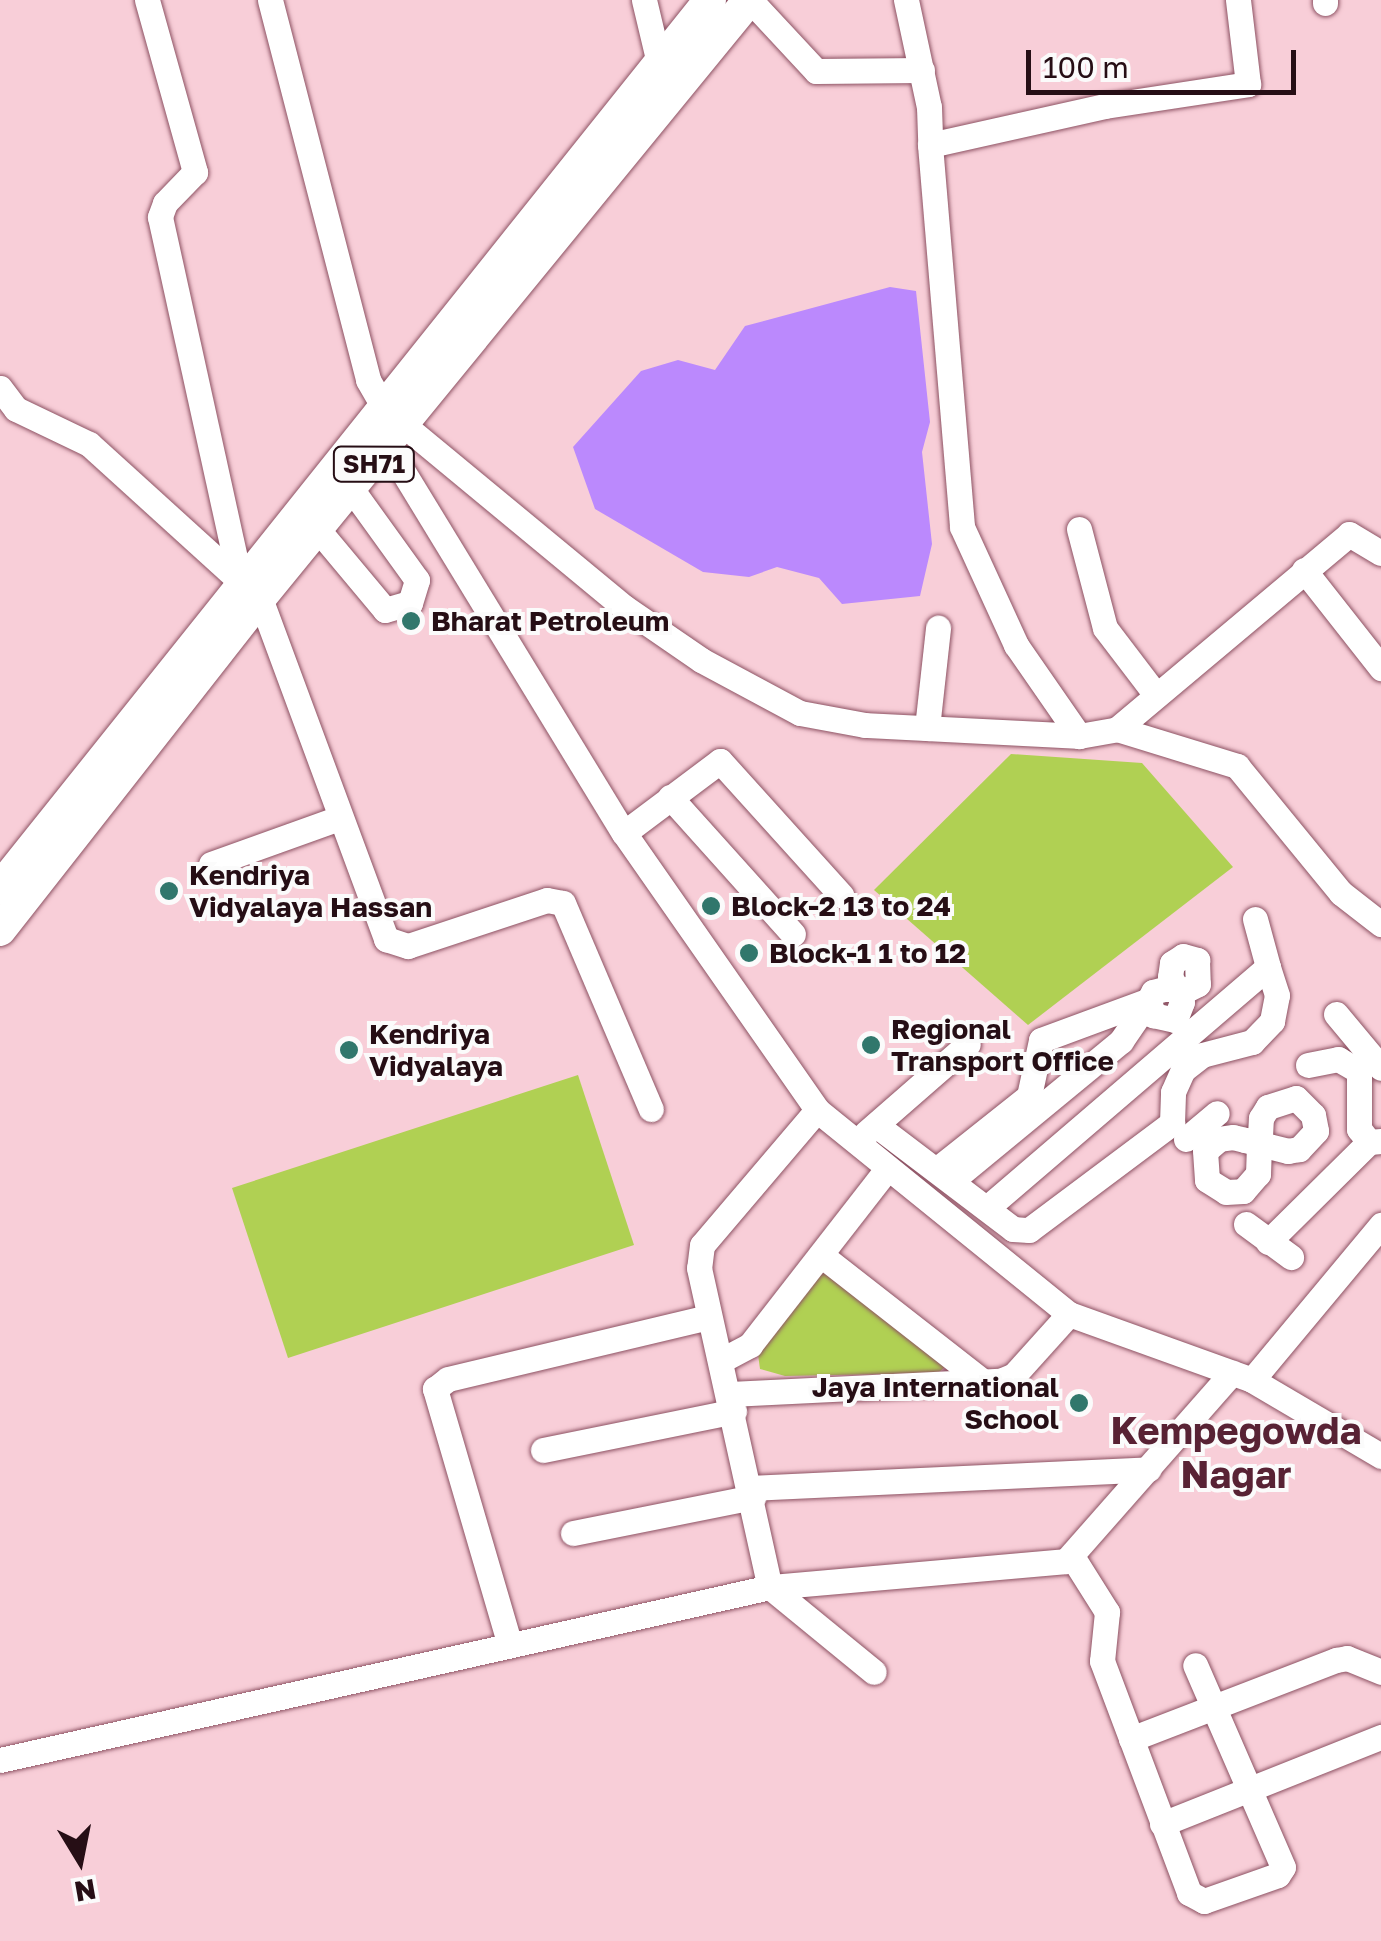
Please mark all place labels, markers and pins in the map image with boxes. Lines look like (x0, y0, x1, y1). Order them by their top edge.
place label: Bharat Petroleum (431, 604, 669, 638)
marker: Bharat Petroleum (400, 610, 422, 632)
place label: Kendriya Vidyalaya Hassan (189, 858, 432, 924)
marker: Kendriya Vidyalaya Hassan (158, 880, 180, 902)
place label: Block-2 13 to 24 (731, 889, 951, 923)
marker: Block-2 13 to 24 (700, 895, 722, 917)
place label: Block-1 1 to 12 (769, 936, 966, 970)
marker: Block-1 1 to 12 (738, 942, 760, 964)
place label: Regional Transport Office (891, 1012, 1114, 1078)
place label: Kendriya Vidyalaya (369, 1017, 503, 1083)
marker: Regional Transport Office (860, 1034, 882, 1056)
marker: Kendriya Vidyalaya (338, 1039, 360, 1061)
place label: Jaya International School (812, 1370, 1059, 1436)
marker: Jaya International School (1068, 1392, 1090, 1414)

